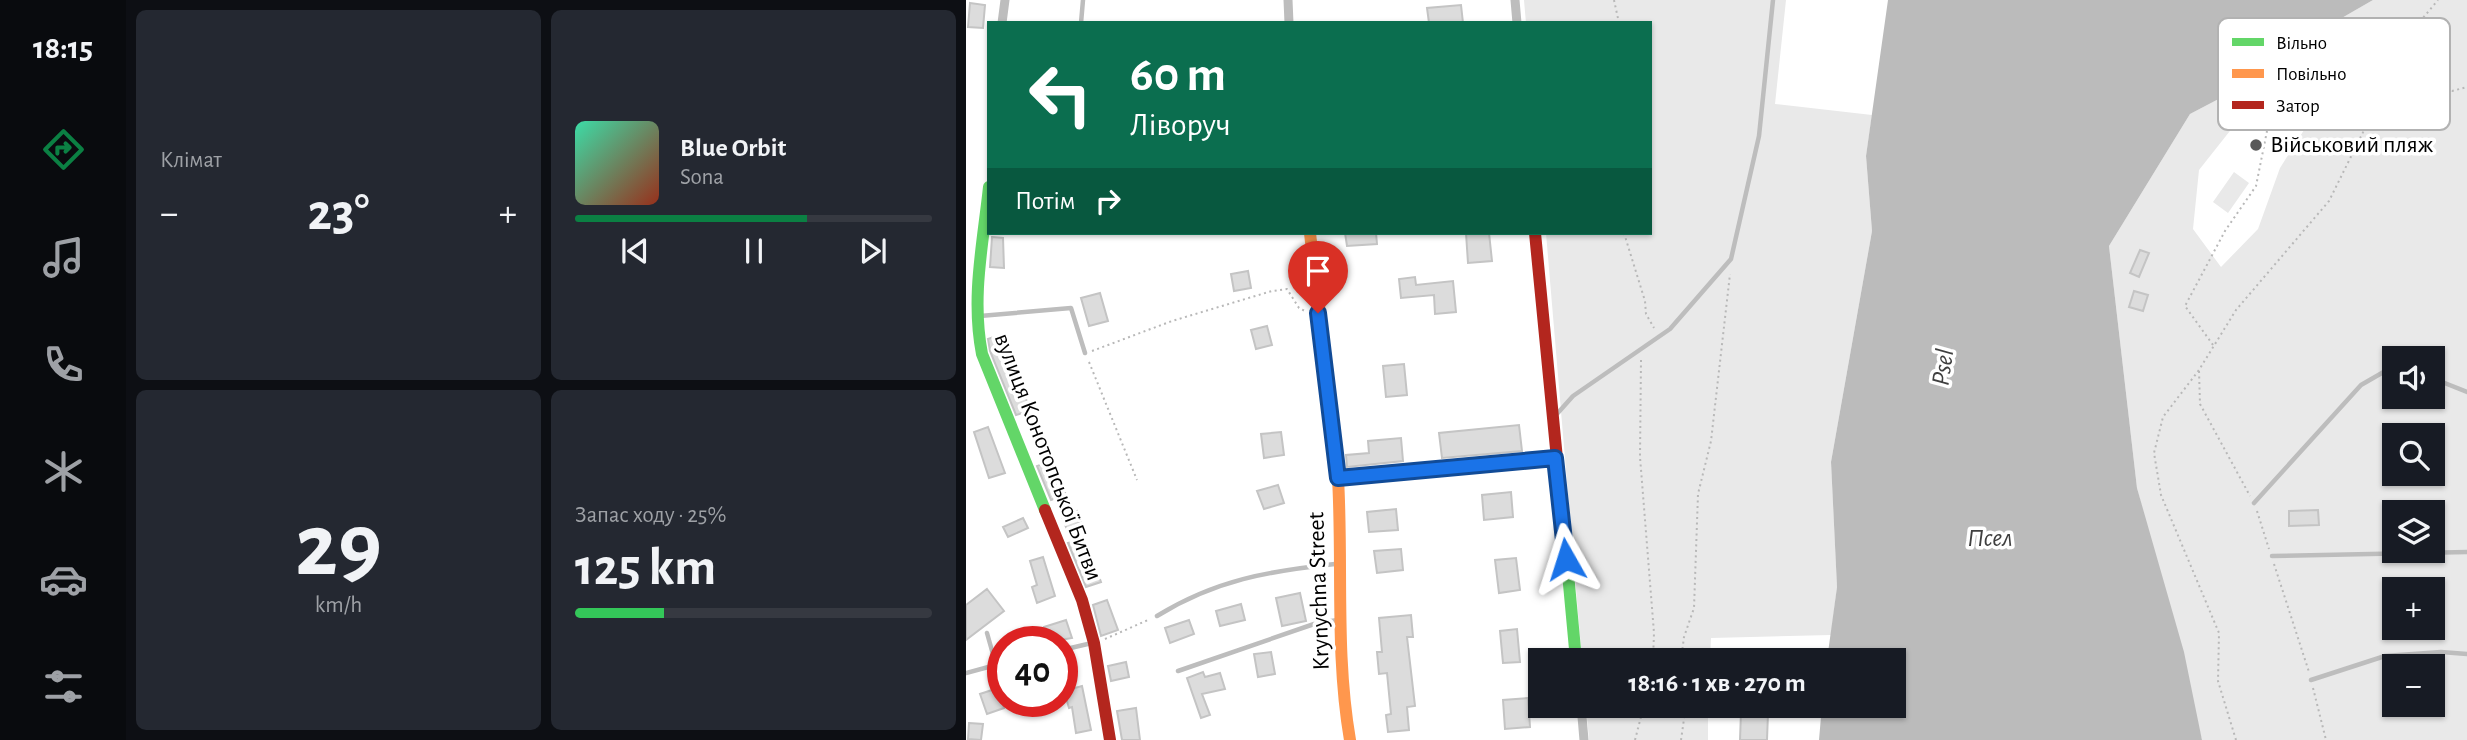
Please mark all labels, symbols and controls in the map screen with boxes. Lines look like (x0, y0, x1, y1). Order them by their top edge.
legend (2218, 18, 2450, 130)
text: 18:15 (33, 32, 93, 64)
text: Вільно (2276, 34, 2327, 53)
icon: left (1015, 49, 1106, 140)
text: 60 m (1130, 51, 1226, 100)
text: Повільно (2276, 65, 2346, 84)
text: Затор (2276, 97, 2320, 116)
text: Ліворуч (1130, 109, 1231, 141)
icon: directions (39, 125, 88, 174)
place label: Військовий пляж (2270, 133, 2434, 157)
text: Blue Orbit (680, 135, 786, 161)
marker: Військовий пляж (2248, 137, 2264, 153)
text: Клімат (160, 149, 222, 172)
text: Sona (680, 166, 724, 189)
icon: right (1089, 182, 1127, 220)
text: 23° (307, 187, 370, 239)
text: Потім (1015, 188, 1075, 214)
text: − (160, 195, 178, 233)
text: + (499, 195, 517, 233)
icon: previous (616, 232, 654, 270)
icon: pause (735, 232, 773, 270)
icon: next (854, 232, 892, 270)
icon: music (39, 233, 88, 282)
pin (1288, 241, 1348, 313)
icon: arrive (1299, 252, 1337, 290)
street label: вулиця Конотопської Битви (990, 330, 1106, 584)
icon: phone (39, 340, 88, 389)
map controls (2382, 346, 2445, 717)
button: sound (2382, 346, 2445, 409)
water label: Psel (1928, 347, 1958, 387)
button: search (2382, 423, 2445, 486)
icon: climate (39, 447, 88, 496)
button: layers (2382, 500, 2445, 563)
text: 29 (295, 501, 382, 592)
text: Запас ходу · 25% (575, 504, 726, 527)
street label: Krynychna Street (1304, 511, 1334, 671)
position arrow (1529, 522, 1603, 596)
water label: Псел (1967, 525, 2013, 551)
text: 125 km (575, 542, 716, 594)
icon: car (39, 555, 88, 604)
button: + (2382, 577, 2445, 640)
text: km/h (315, 594, 362, 617)
speed limit sign: 40 (987, 626, 1078, 717)
button: − (2382, 654, 2445, 717)
icon: filters (39, 662, 88, 711)
text: 18:16 · 1 хв · 270 m (1628, 670, 1806, 696)

